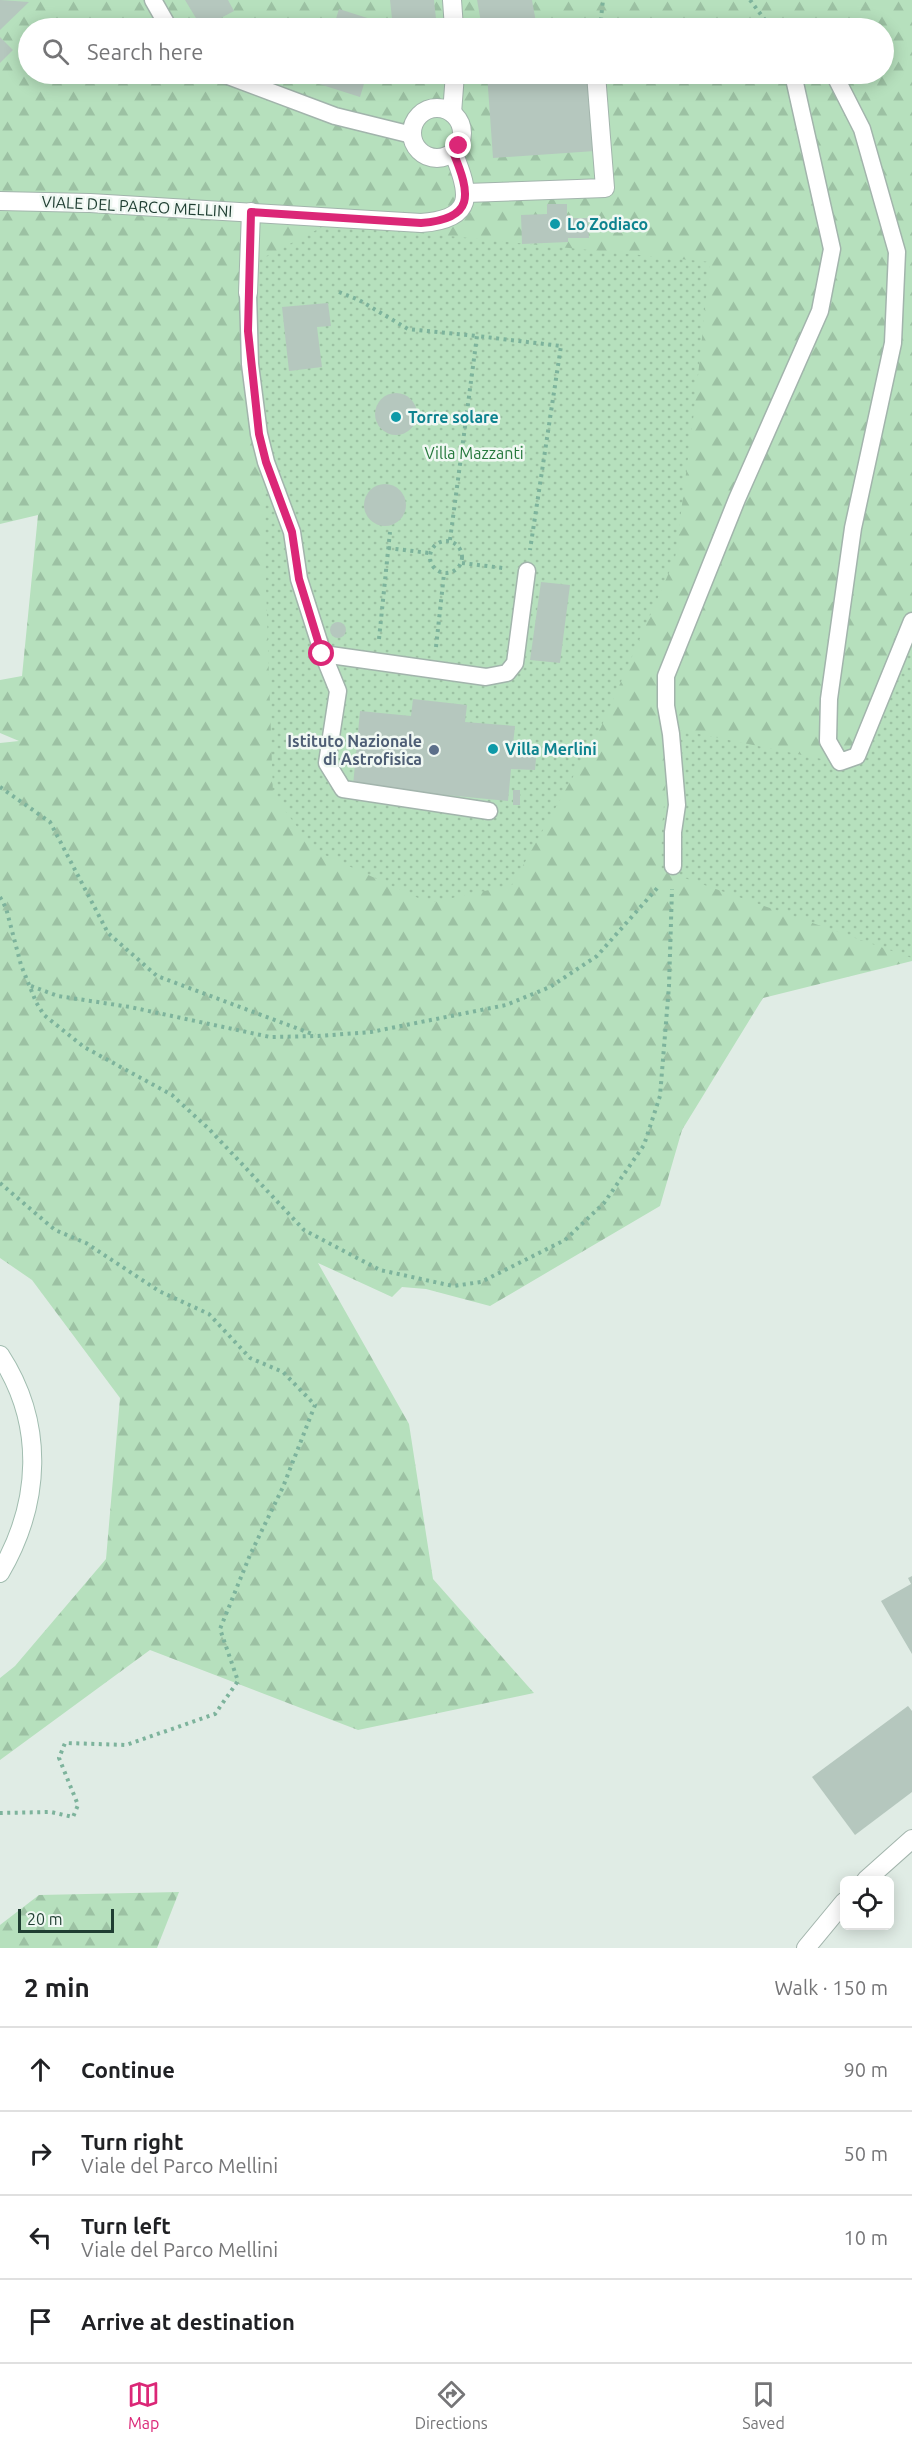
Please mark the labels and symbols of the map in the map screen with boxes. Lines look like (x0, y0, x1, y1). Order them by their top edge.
route end (445, 132, 471, 158)
street label: VIALE DEL PARCO MELLINI (41, 192, 233, 220)
place label: Lo Zodiaco (567, 215, 648, 233)
marker: Lo Zodiaco (548, 217, 562, 231)
place label: Torre solare (408, 408, 499, 426)
marker: Torre solare (389, 410, 403, 424)
park label: Villa Mazzanti (424, 444, 524, 462)
route start (308, 640, 334, 666)
place label: Istituto Nazionale di Astrofisica (287, 732, 422, 768)
place label: Villa Merlini (505, 740, 597, 758)
marker: Villa Merlini (486, 742, 500, 756)
marker: Istituto Nazionale di Astrofisica (427, 743, 441, 757)
scale bar (18, 1906, 114, 1934)

